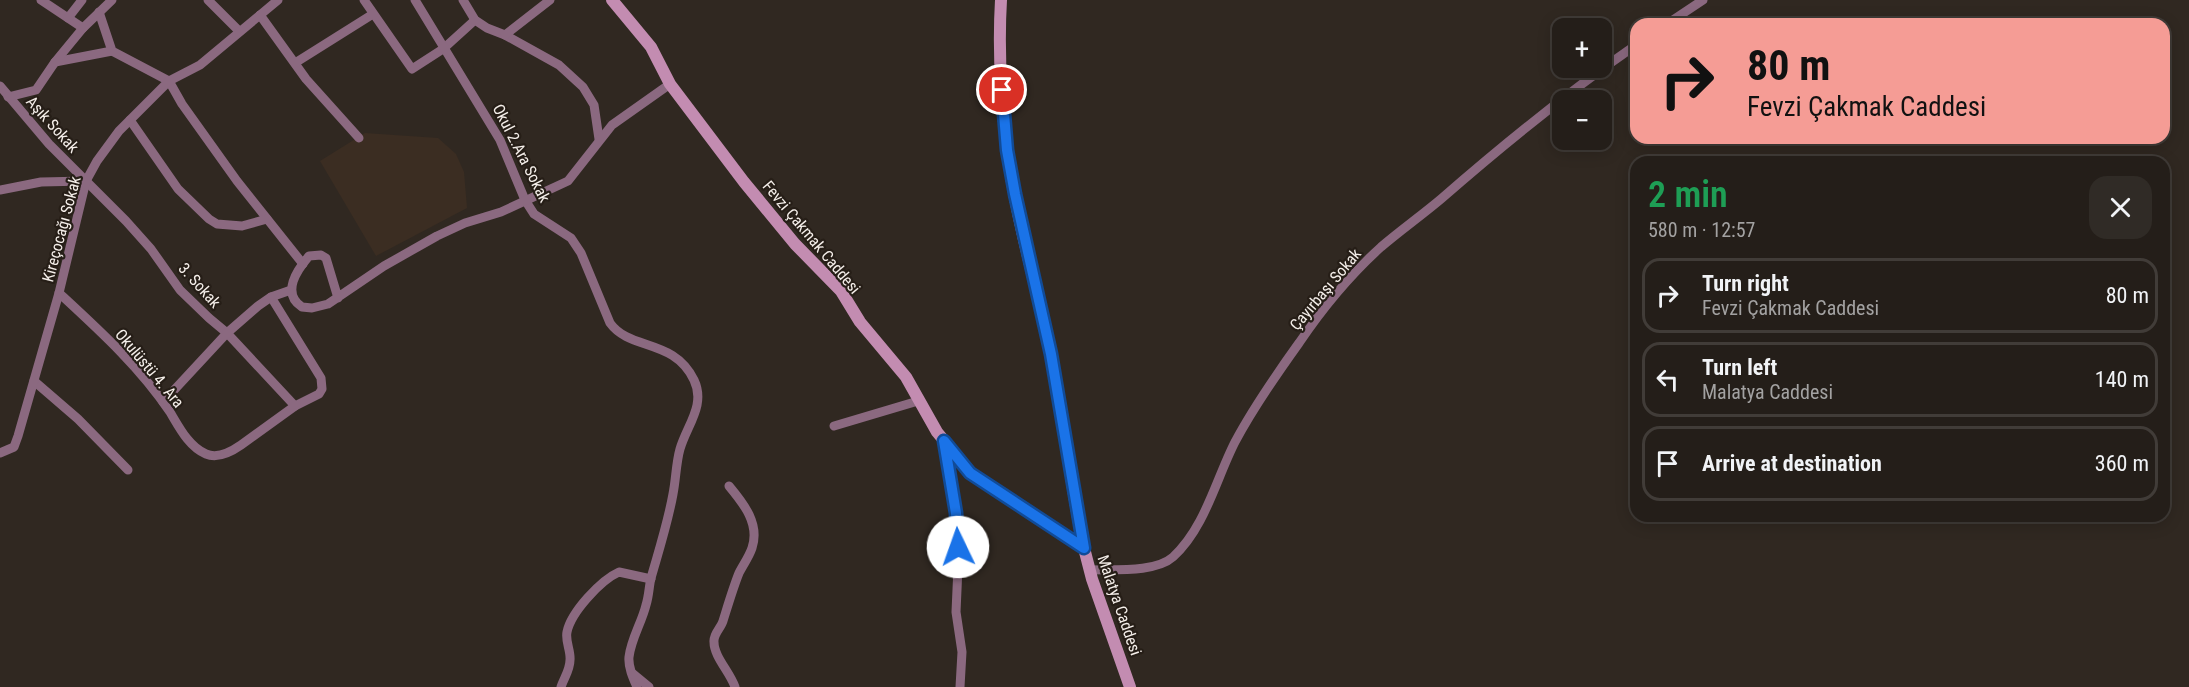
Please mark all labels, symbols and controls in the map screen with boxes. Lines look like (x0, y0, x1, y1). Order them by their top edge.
map controls (1552, 18, 1612, 150)
button: + (1552, 18, 1612, 78)
text: 80 m (1747, 41, 1830, 90)
icon: right (1648, 42, 1726, 120)
pin (976, 64, 1027, 115)
icon: arrive (985, 73, 1018, 106)
button: − (1552, 90, 1612, 150)
text: Fevzi Çakmak Caddesi (1747, 91, 1986, 123)
street label: Aşık Sokak (22, 92, 83, 157)
street label: Okul 2.Ara Sokak (489, 101, 555, 206)
street label: Kireçocağı Sokak (38, 173, 85, 284)
text: 2 min (1648, 174, 1728, 216)
button: close (2089, 176, 2152, 239)
street label: Fevzi Çakmak Caddesi (759, 177, 864, 298)
text: 580 m · 12:57 (1648, 218, 1755, 242)
street label: Çayırbaşı Sokak (1286, 244, 1366, 334)
street label: 3. Sokak (174, 259, 225, 312)
text: Turn right (1702, 271, 1789, 296)
icon: right (1651, 279, 1684, 312)
text: 80 m (2106, 283, 2149, 308)
text: Fevzi Çakmak Caddesi (1702, 296, 1879, 320)
street label: Okulüstü 4. Ara (111, 325, 188, 411)
text: Turn left (1702, 355, 1777, 380)
icon: left (1651, 363, 1684, 396)
text: 140 m (2095, 367, 2149, 392)
text: Malatya Caddesi (1702, 380, 1833, 404)
icon: arrive (1651, 447, 1684, 480)
text: Arrive at destination (1702, 451, 1882, 476)
text: 360 m (2095, 451, 2149, 476)
position arrow (926, 515, 990, 579)
street label: Malatya Caddesi (1093, 553, 1146, 658)

